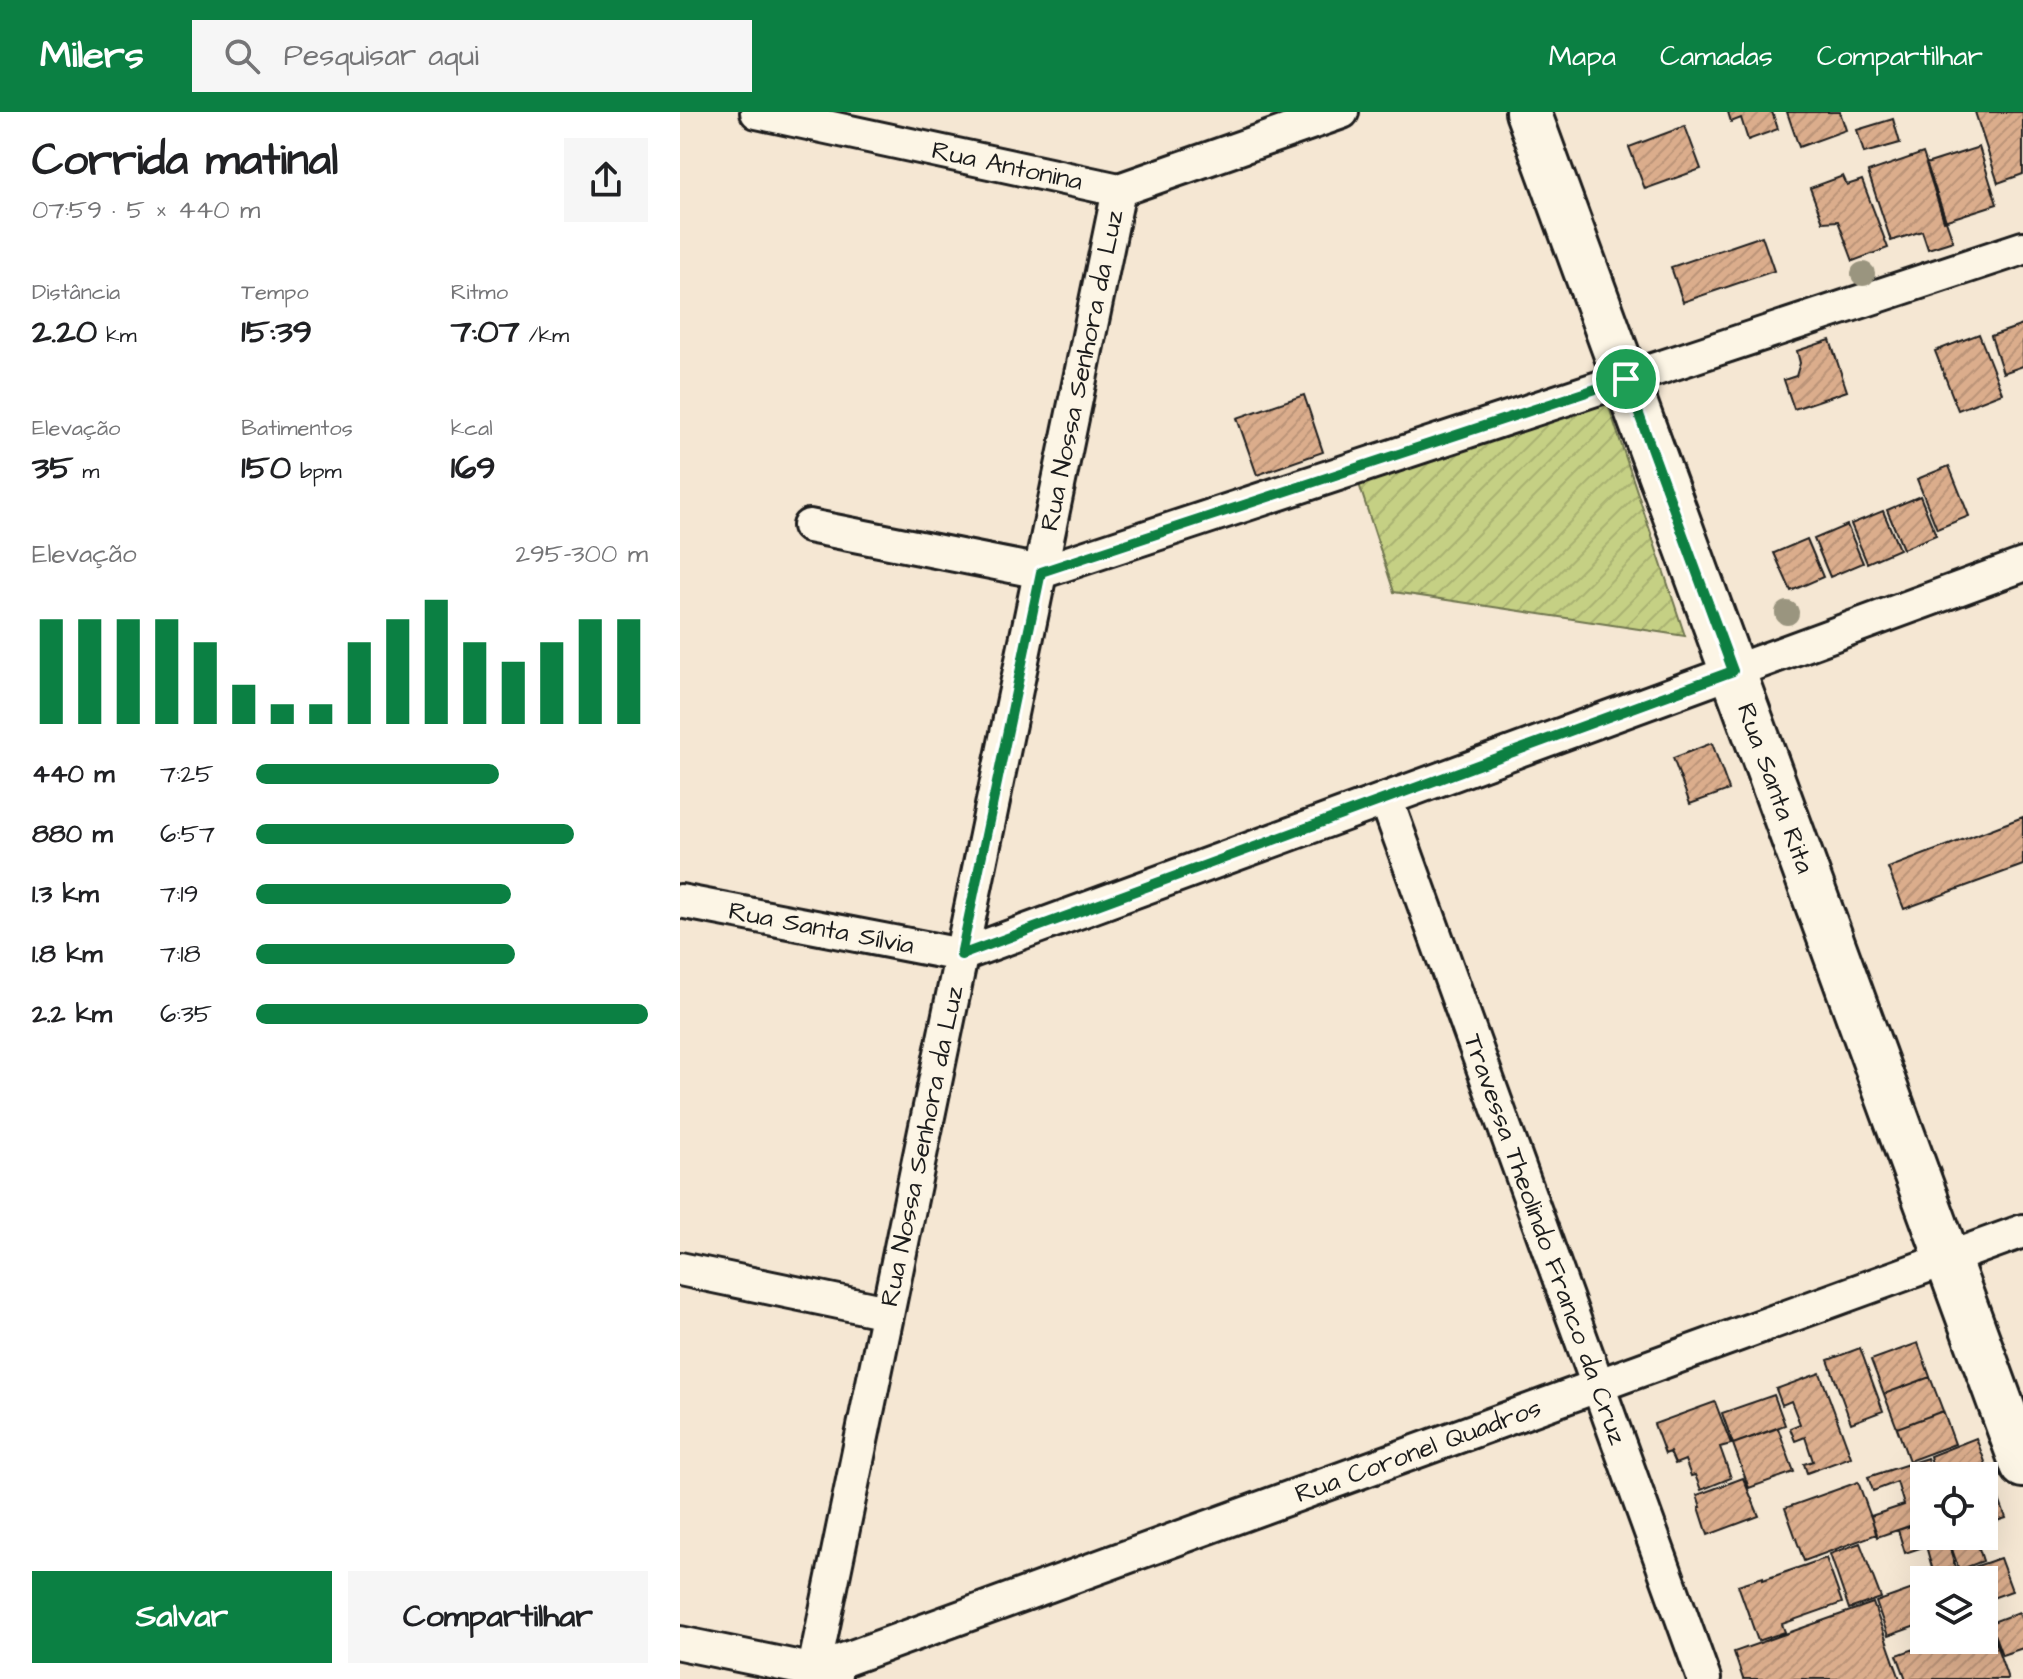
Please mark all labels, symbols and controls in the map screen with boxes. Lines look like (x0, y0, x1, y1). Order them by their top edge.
search box (192, 20, 752, 92)
text: Milers (40, 30, 144, 82)
icon: search (220, 34, 264, 78)
text: Pesquisar aqui (284, 35, 479, 77)
text: Mapa (1549, 37, 1616, 76)
text: Camadas (1660, 37, 1773, 76)
text: Compartilhar (1817, 37, 1983, 76)
text: Corrida matinal (32, 131, 338, 192)
street label: Rua Antonina (928, 132, 1086, 200)
button: share (564, 138, 648, 222)
text: 07:59 · 5 × 440 m (32, 192, 260, 228)
street label: Rua Nossa Senhora da Luz (1031, 207, 1132, 534)
text: Distância (32, 277, 120, 308)
text: Tempo (241, 277, 309, 308)
text: Ritmo (451, 277, 508, 308)
text: 2.20 (32, 308, 97, 356)
text: 15:39 (241, 308, 312, 356)
text: 7:07 (451, 308, 520, 356)
text: km (97, 320, 137, 351)
text: /km (520, 320, 569, 351)
pin (1592, 345, 1660, 413)
icon: arrive (1604, 357, 1648, 401)
text: Elevação (32, 413, 120, 444)
text: Batimentos (241, 413, 353, 444)
text: kcal (451, 413, 493, 444)
text: 35 (32, 444, 73, 492)
text: 150 (241, 444, 291, 492)
text: 169 (451, 444, 496, 492)
text: m (73, 456, 99, 487)
text: bpm (291, 456, 342, 487)
text: Elevação (32, 536, 137, 572)
text: 295–300 m (515, 536, 648, 572)
street label: Rua Santa Rita (1728, 698, 1823, 878)
text: 440 m (32, 756, 114, 792)
text: 7:25 (160, 756, 214, 792)
text: 880 m (32, 816, 113, 852)
text: 6:57 (160, 816, 215, 852)
text: 1.3 km (32, 876, 99, 912)
text: 7:19 (160, 876, 198, 912)
street label: Rua Santa Sílvia (726, 893, 917, 964)
text: 1.8 km (32, 936, 102, 972)
text: 7:18 (160, 936, 201, 972)
street label: Rua Nossa Senhora da Luz (871, 983, 972, 1310)
text: 2.2 km (32, 996, 112, 1032)
text: 6:35 (160, 996, 212, 1032)
street label: Travessa Theolindo Franco da Cruz (1454, 1029, 1636, 1450)
street label: Rua Coronel Quadros (1290, 1390, 1546, 1512)
map controls (1910, 1462, 1998, 1654)
button: locate (1910, 1462, 1998, 1550)
button: layers (1910, 1566, 1998, 1654)
button: Salvar (32, 1571, 332, 1663)
button: Compartilhar (348, 1571, 648, 1663)

